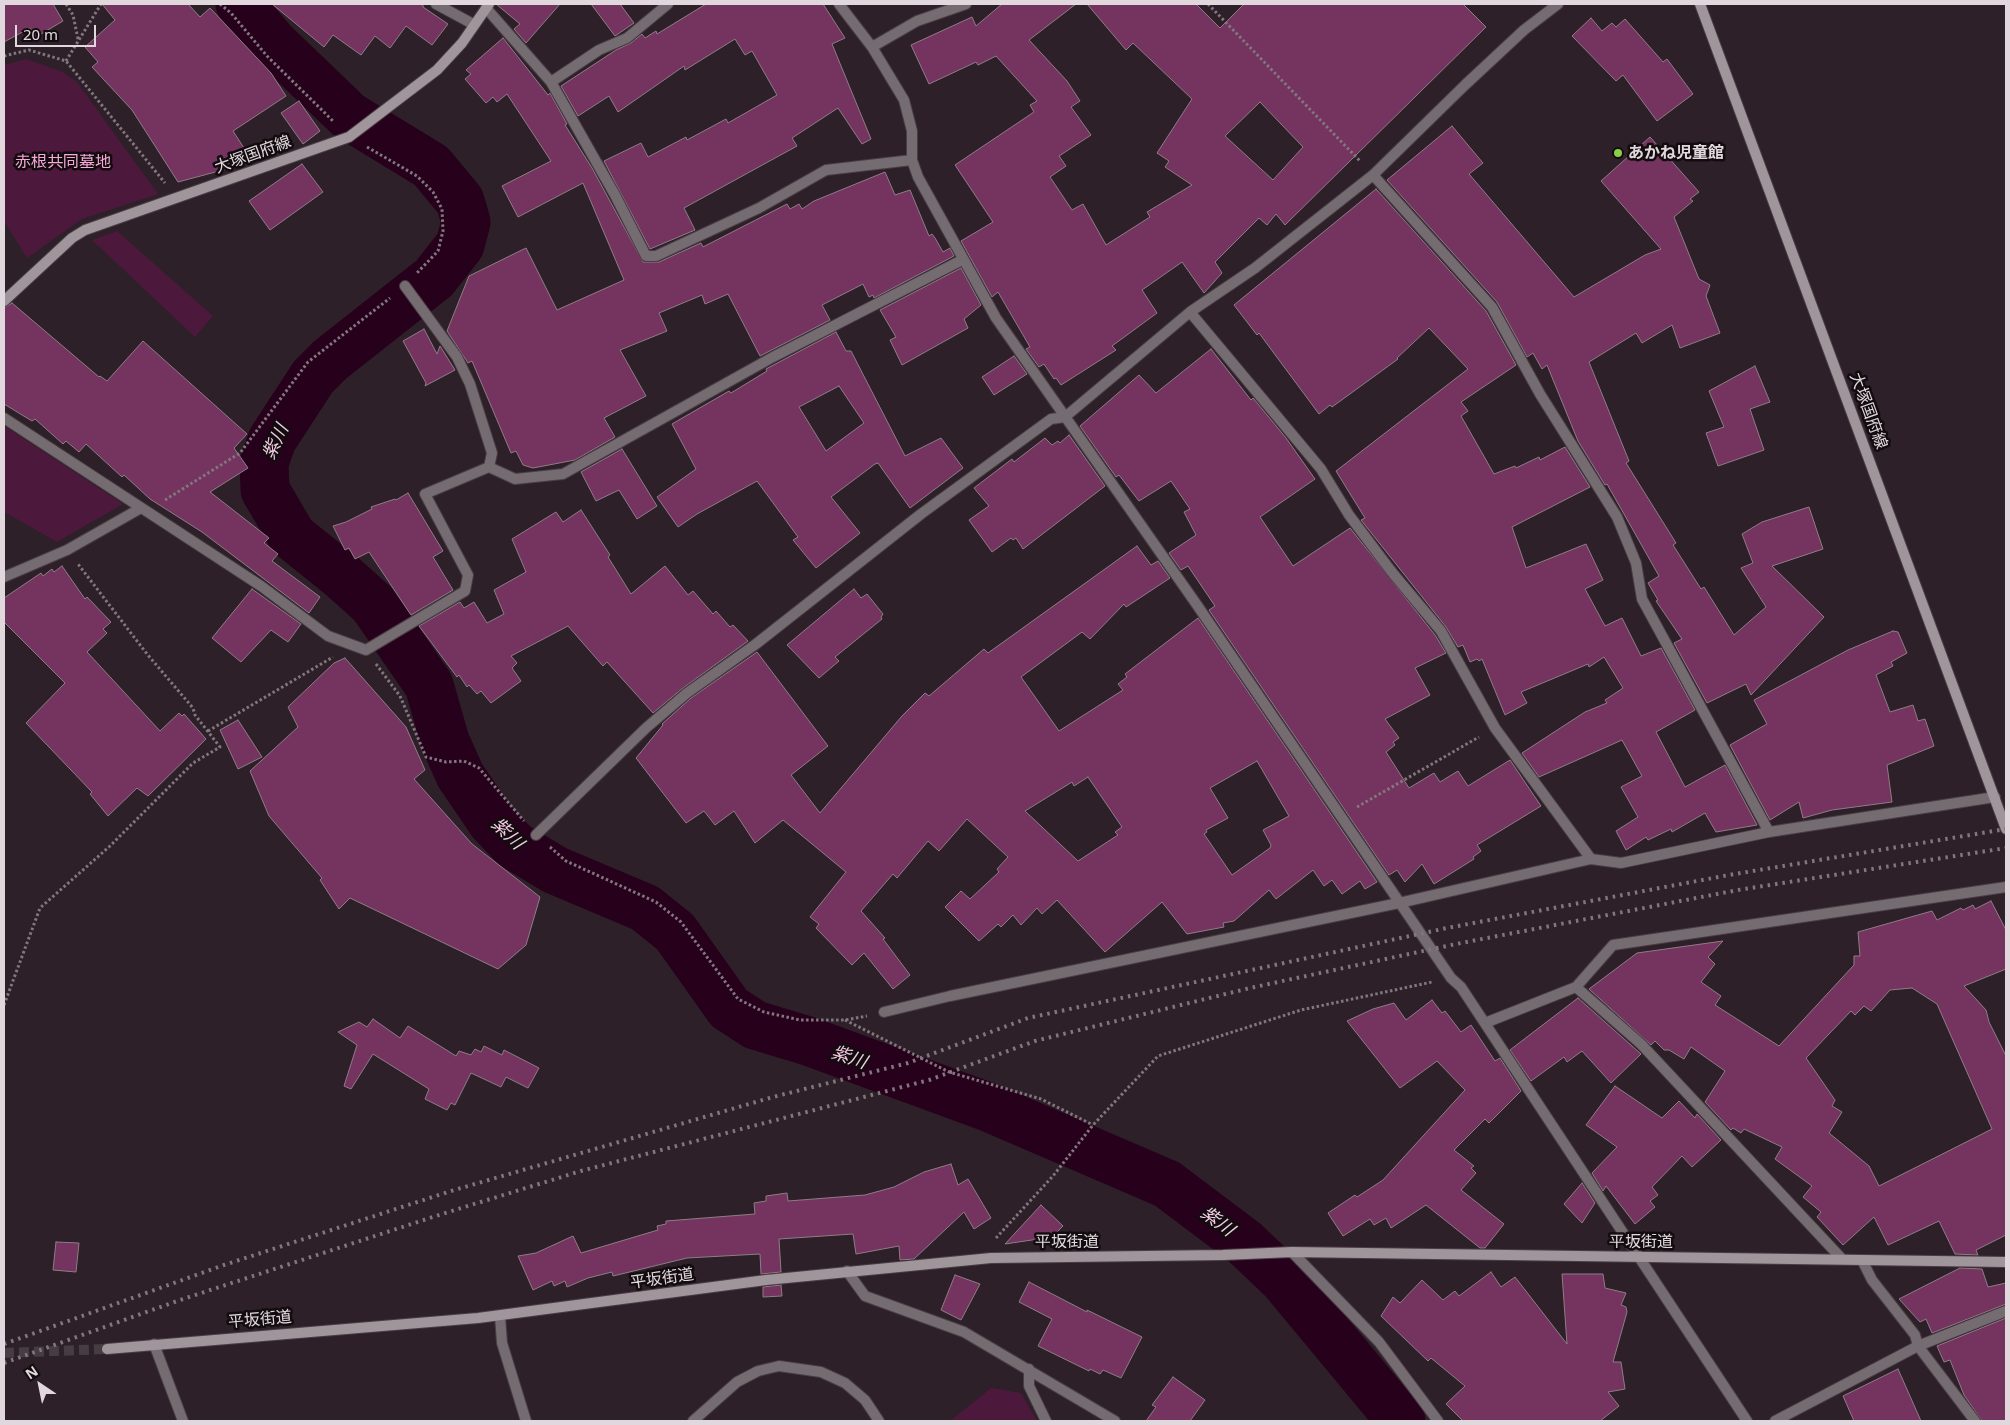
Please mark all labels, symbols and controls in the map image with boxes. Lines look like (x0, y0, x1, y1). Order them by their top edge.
scale bar (18, 15, 99, 47)
text: 20 m (23, 24, 58, 44)
street label: 大塚国府線 (212, 132, 294, 178)
place label: あかね児童館 (1628, 143, 1724, 163)
marker: あかね児童館 (1612, 147, 1624, 159)
park label: 赤根共同墓地 (15, 152, 111, 172)
street label: 大塚国府線 (1845, 370, 1891, 452)
water label: 紫川 (259, 421, 293, 463)
water label: 紫川 (487, 814, 527, 854)
water label: 紫川 (828, 1042, 870, 1074)
water label: 紫川 (1196, 1203, 1238, 1241)
street label: 平坂街道 (1035, 1232, 1099, 1252)
street label: 平坂街道 (1609, 1232, 1673, 1252)
street label: 平坂街道 (629, 1265, 695, 1293)
street label: 平坂街道 (227, 1308, 293, 1332)
north arrow (15, 1360, 65, 1410)
text: N (21, 1361, 41, 1383)

